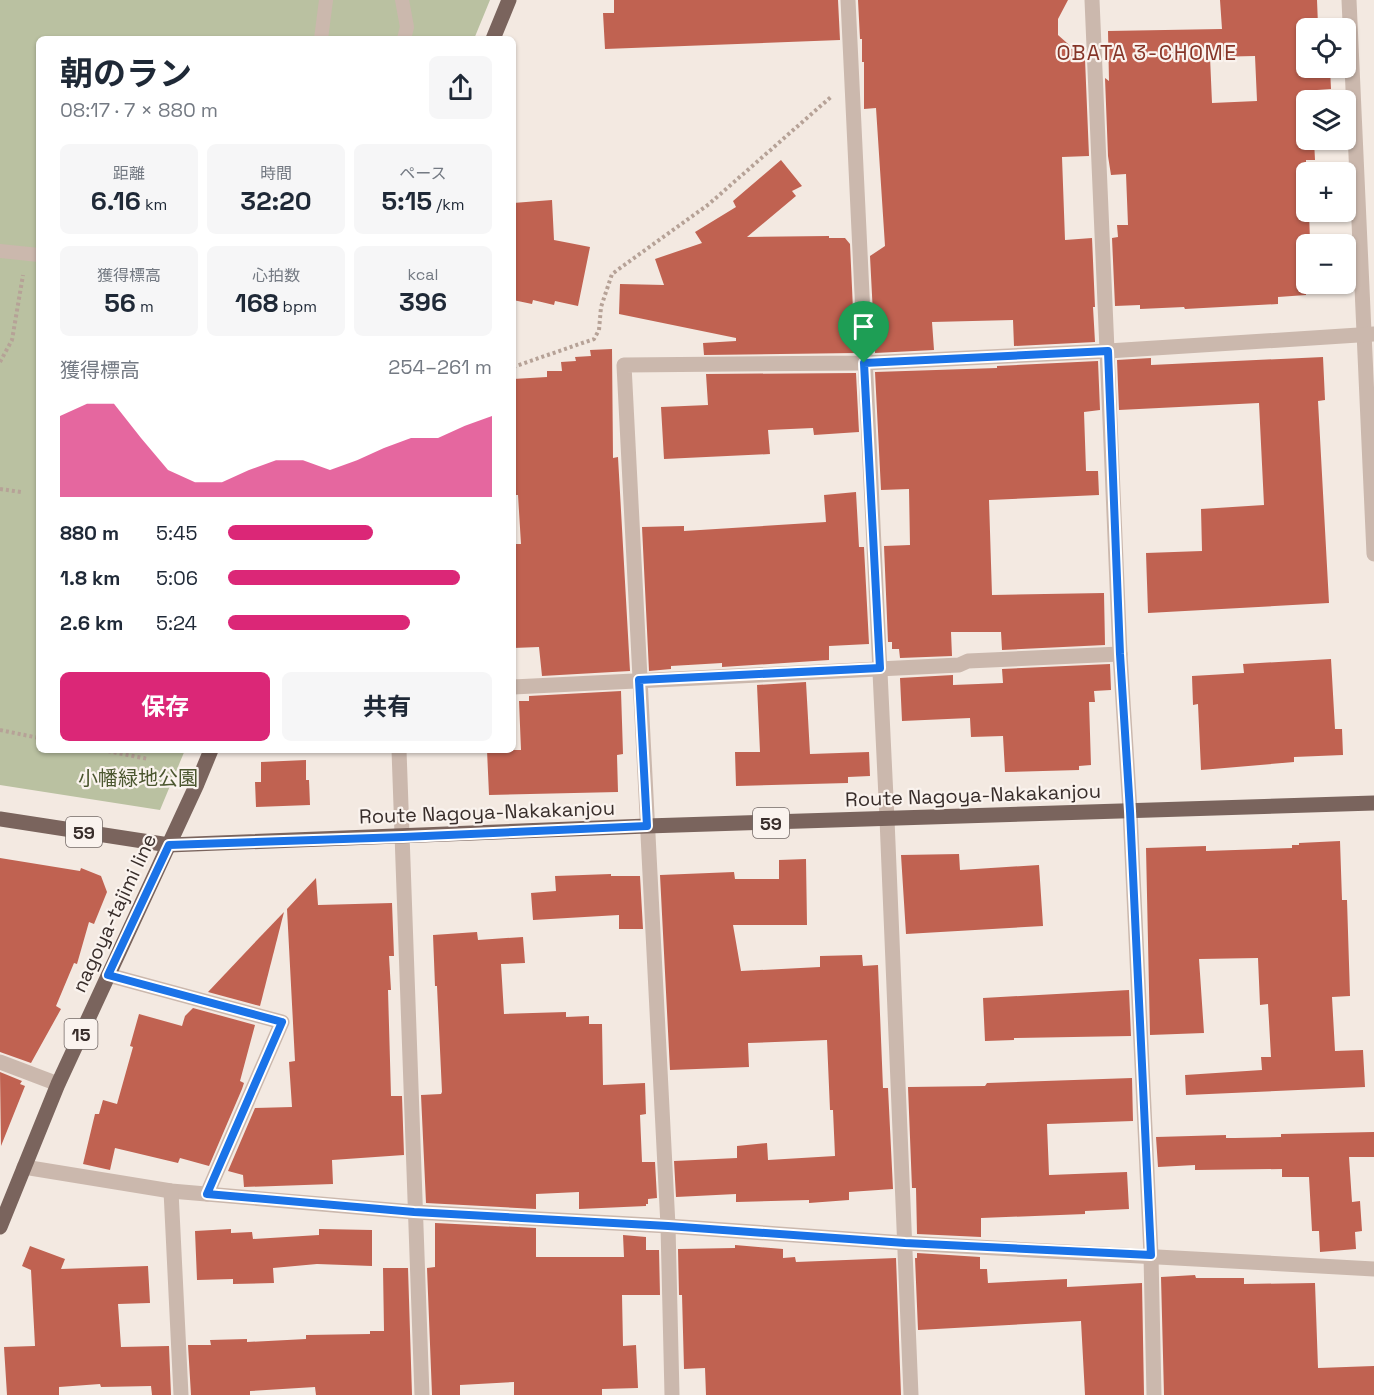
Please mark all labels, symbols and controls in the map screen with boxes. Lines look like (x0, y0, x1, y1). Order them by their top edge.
map controls (1296, 18, 1356, 294)
button: locate (1296, 18, 1356, 78)
district label: OBATA 3-CHOME (1056, 39, 1238, 66)
text: 朝のラン (60, 53, 192, 95)
button: share (429, 56, 492, 119)
button: layers (1296, 90, 1356, 150)
text: 08:17 · 7 × 880 m (60, 97, 218, 123)
button: + (1296, 162, 1356, 222)
text: 距離 (113, 163, 145, 184)
text: 時間 (260, 163, 292, 184)
text: ペース (399, 163, 447, 184)
text: 6.16 (91, 184, 141, 218)
text: 32:20 (240, 184, 312, 218)
text: 5:15 (381, 184, 432, 218)
text: km (141, 194, 167, 215)
text: /km (432, 194, 465, 215)
button: − (1296, 234, 1356, 294)
text: kcal (408, 264, 438, 285)
text: 獲得標高 (97, 265, 161, 286)
text: 心拍数 (252, 265, 300, 286)
text: 396 (399, 285, 447, 319)
text: 56 (104, 286, 136, 320)
text: 168 (235, 286, 278, 320)
text: m (136, 296, 154, 317)
text: bpm (278, 296, 317, 317)
pin (838, 301, 889, 363)
icon: arrive (847, 310, 880, 343)
text: 254–261 m (388, 354, 492, 380)
text: 獲得標高 (60, 357, 140, 383)
text: 880 m (60, 520, 119, 546)
text: 5:45 (156, 520, 198, 546)
text: 1.8 km (60, 565, 120, 591)
text: 5:06 (156, 565, 198, 591)
text: 2.6 km (60, 610, 123, 636)
text: 5:24 (156, 610, 197, 636)
button: 保存 (60, 672, 270, 741)
button: 共有 (282, 672, 492, 741)
park label: 小幡緑地公園 (78, 765, 198, 791)
street label: Route Nagoya-Nakakanjou (845, 778, 1101, 812)
street label: Route Nagoya-Nakakanjou (359, 795, 615, 829)
road number: 59 (753, 808, 789, 838)
road number: 59 (66, 817, 102, 847)
street label: nagoya-tajimi line (66, 829, 162, 997)
road number: 15 (64, 1019, 98, 1049)

